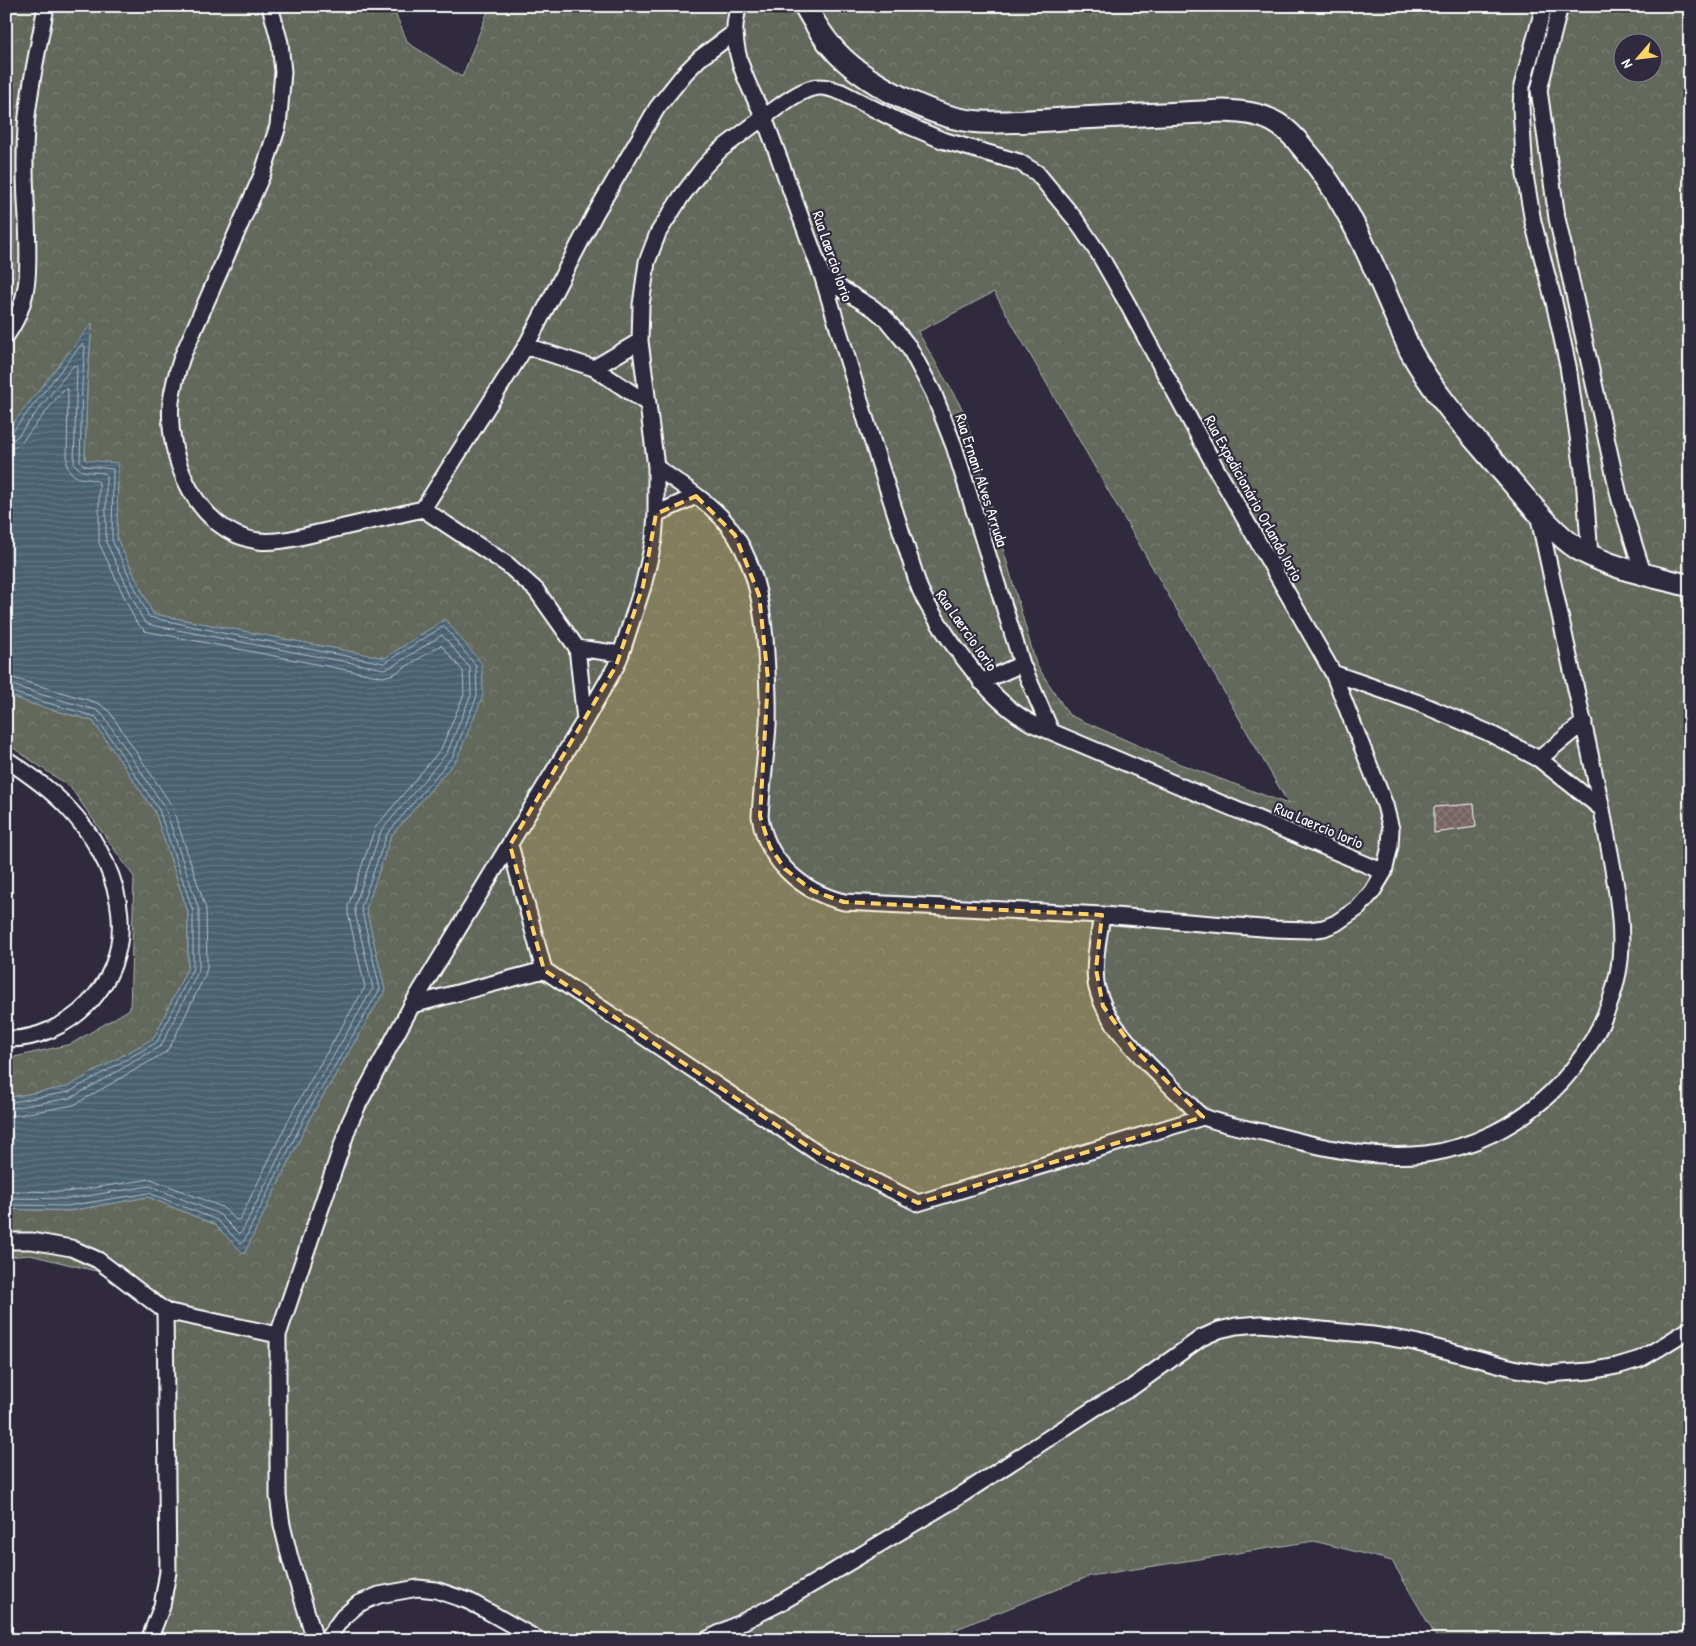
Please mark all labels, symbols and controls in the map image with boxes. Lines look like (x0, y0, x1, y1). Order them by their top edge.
north arrow (1614, 32, 1664, 82)
text: N (1616, 56, 1636, 72)
street label: Rua Laercio Iorio (807, 208, 859, 305)
street label: Rua Ernani Alves Arruda (950, 411, 1014, 549)
street label: Rua Expedicionário Orlando Iorio (1199, 411, 1309, 585)
street label: Rua Laercio Iorio (931, 585, 1003, 676)
street label: Rua Laercio Iorio (1271, 796, 1367, 854)

